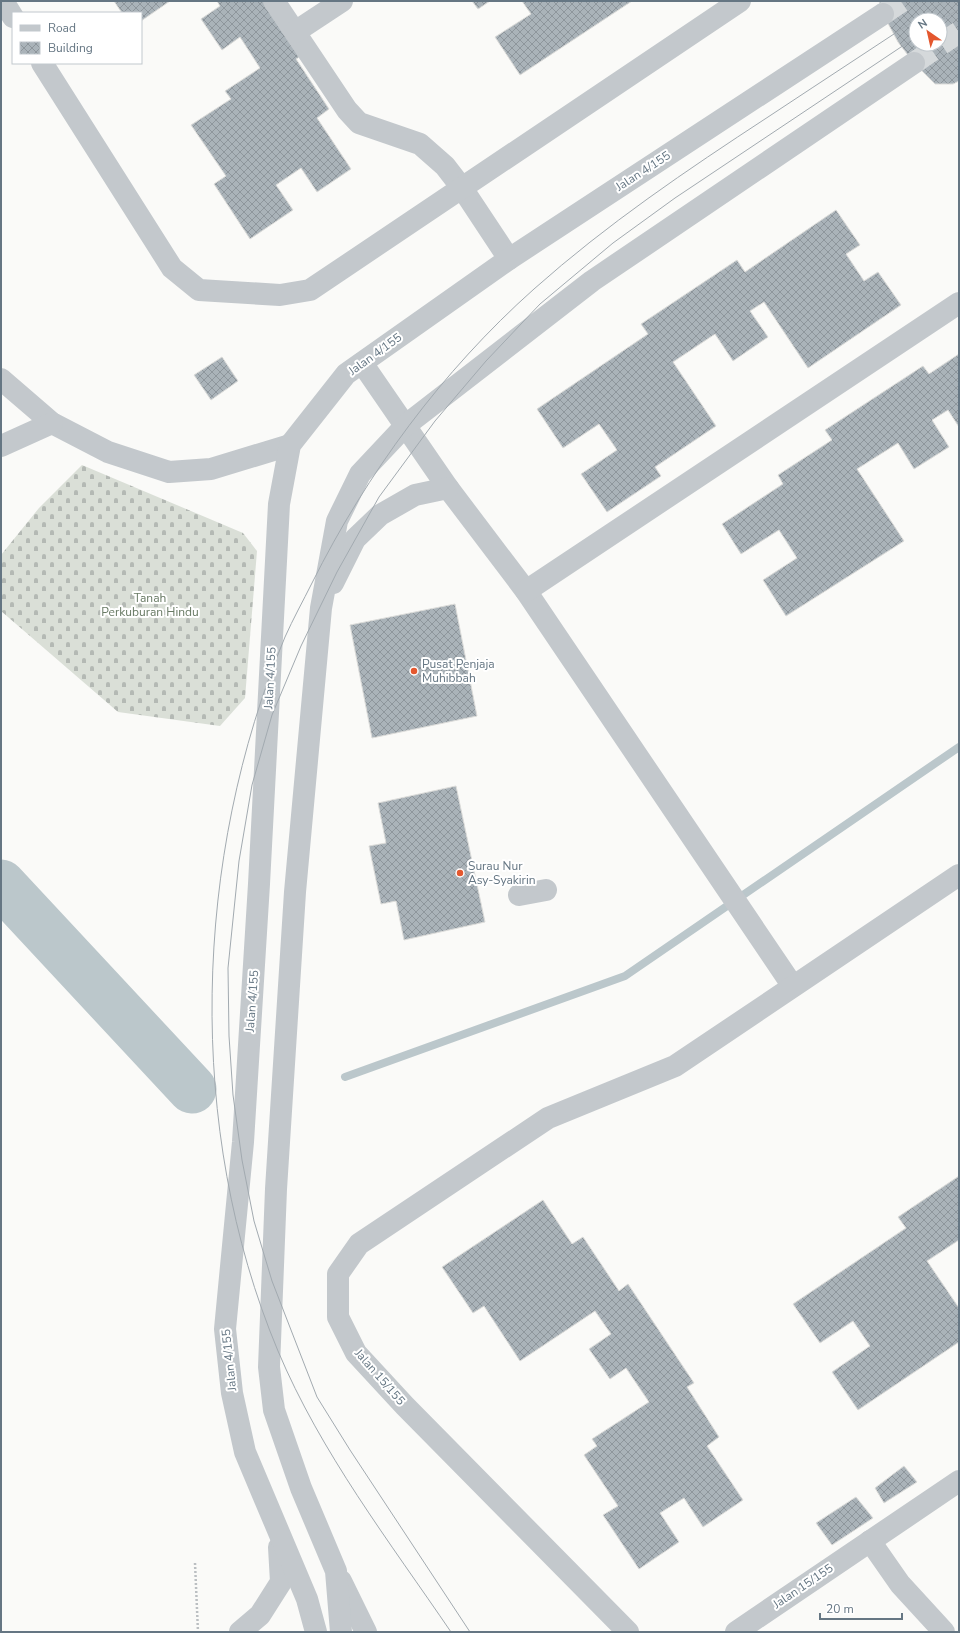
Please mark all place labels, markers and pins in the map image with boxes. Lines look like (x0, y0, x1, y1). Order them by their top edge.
place label: Pusat Penjaja Muhibbah (422, 656, 495, 686)
marker: Pusat Penjaja Muhibbah (409, 666, 419, 676)
place label: Surau Nur Asy-Syakirin (468, 858, 536, 888)
marker: Surau Nur Asy-Syakirin (455, 868, 465, 878)

